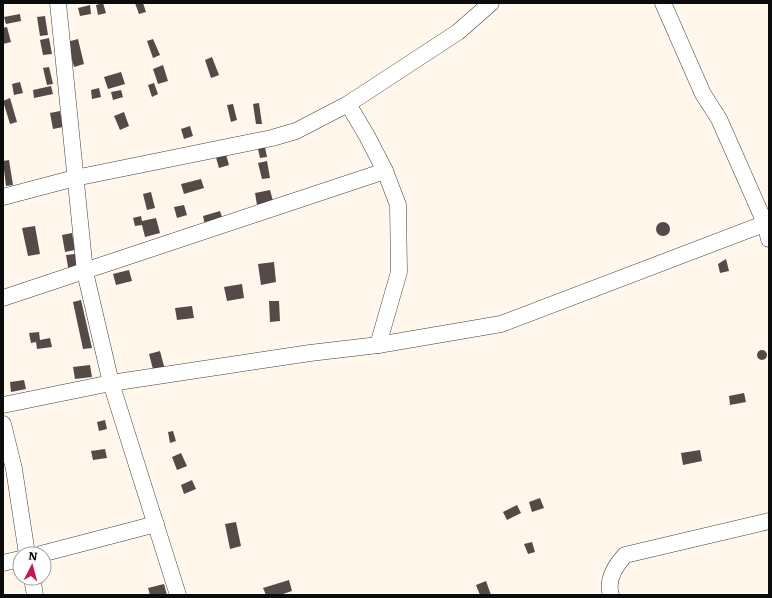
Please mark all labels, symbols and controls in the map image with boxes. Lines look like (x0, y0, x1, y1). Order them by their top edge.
north arrow (12, 546, 52, 586)
text: N (28, 547, 39, 563)

